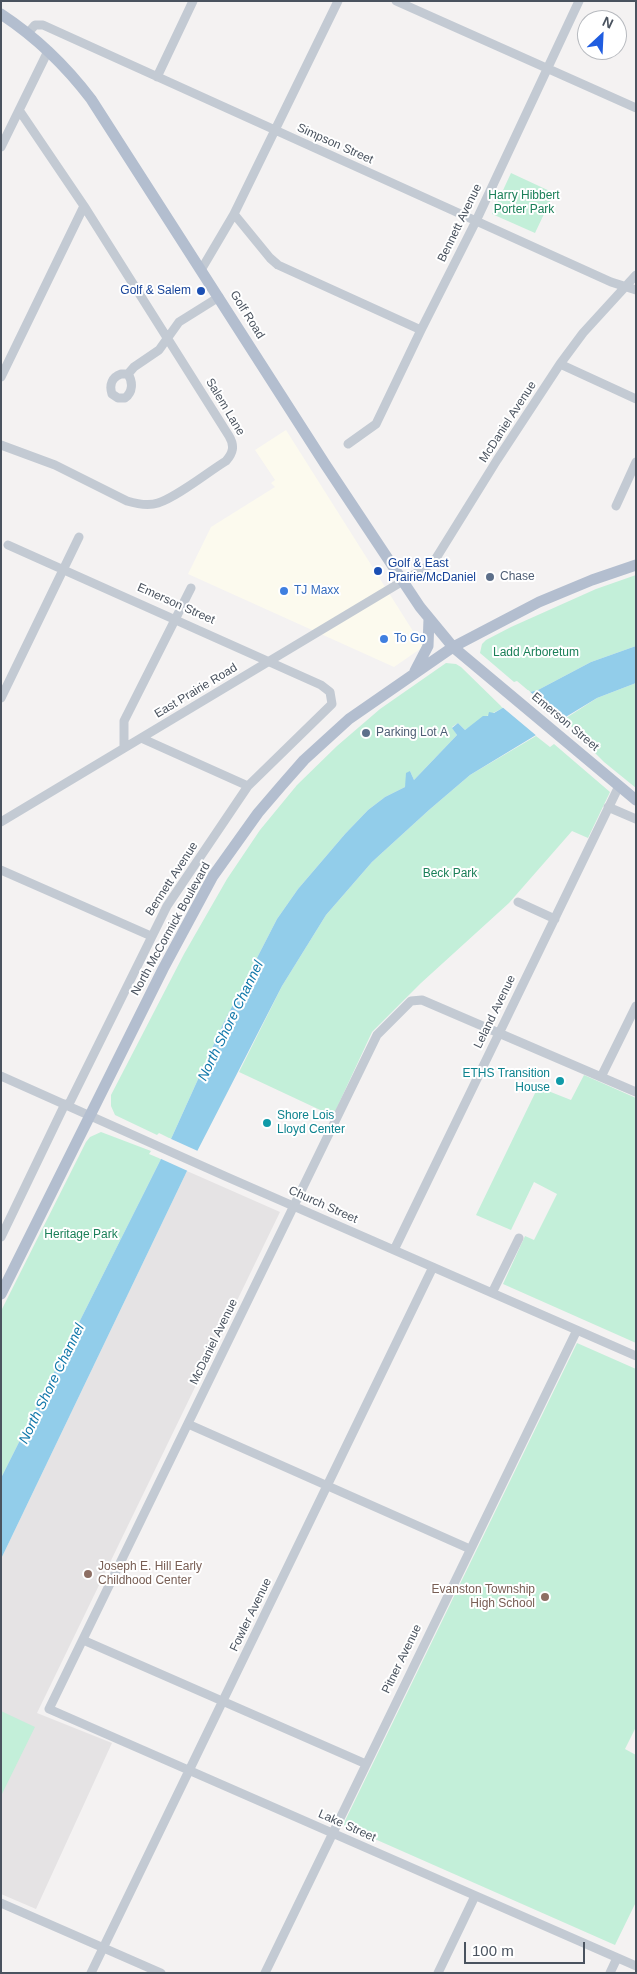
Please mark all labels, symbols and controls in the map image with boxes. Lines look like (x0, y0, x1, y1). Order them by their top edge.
north arrow (577, 10, 627, 60)
text: N (600, 13, 616, 32)
street label: Simpson Street (295, 121, 375, 167)
street label: Bennett Avenue (435, 182, 485, 264)
park label: Harry Hibbert Porter Park (488, 189, 560, 217)
place label: Golf & Salem (120, 284, 191, 298)
marker: Golf & Salem (195, 285, 207, 297)
street label: Golf Road (227, 288, 267, 342)
street label: Salem Lane (202, 376, 248, 438)
street label: McDaniel Avenue (476, 379, 540, 465)
place label: Golf & East Prairie/McDaniel (388, 557, 476, 585)
marker: Golf & East Prairie/McDaniel (372, 565, 384, 577)
place label: Chase (500, 570, 535, 584)
marker: Chase (484, 571, 496, 583)
street label: Emerson Street (135, 580, 217, 628)
place label: TJ Maxx (294, 584, 339, 598)
marker: TJ Maxx (278, 585, 290, 597)
place label: To Go (394, 632, 426, 646)
marker: To Go (378, 633, 390, 645)
park label: Ladd Arboretum (493, 646, 579, 660)
street label: East Prairie Road (152, 661, 240, 721)
street label: Emerson Street (528, 690, 602, 754)
place label: Parking Lot A (376, 726, 448, 740)
marker: Parking Lot A (360, 727, 372, 739)
street label: Bennett Avenue (143, 839, 201, 919)
street label: North McCormick Boulevard (128, 860, 214, 998)
park label: Beck Park (423, 867, 477, 881)
water label: North Shore Channel (195, 958, 267, 1084)
street label: Leland Avenue (471, 973, 519, 1051)
place label: ETHS Transition House (462, 1067, 550, 1095)
marker: ETHS Transition House (554, 1075, 566, 1087)
place label: Shore Lois Lloyd Center (277, 1109, 345, 1137)
marker: Shore Lois Lloyd Center (261, 1117, 273, 1129)
street label: Church Street (286, 1183, 360, 1227)
park label: Heritage Park (44, 1228, 118, 1242)
street label: McDaniel Avenue (187, 1297, 241, 1387)
water label: North Shore Channel (16, 1321, 88, 1447)
place label: Joseph E. Hill Early Childhood Center (98, 1560, 202, 1588)
marker: Joseph E. Hill Early Childhood Center (82, 1568, 94, 1580)
street label: Fowler Avenue (227, 1576, 275, 1654)
place label: Evanston Township High School (432, 1583, 535, 1611)
marker: Evanston Township High School (539, 1591, 551, 1603)
street label: Pitner Avenue (379, 1622, 425, 1696)
street label: Lake Street (316, 1807, 378, 1845)
scale bar (467, 1932, 588, 1964)
text: 100 m (472, 1942, 514, 1959)

